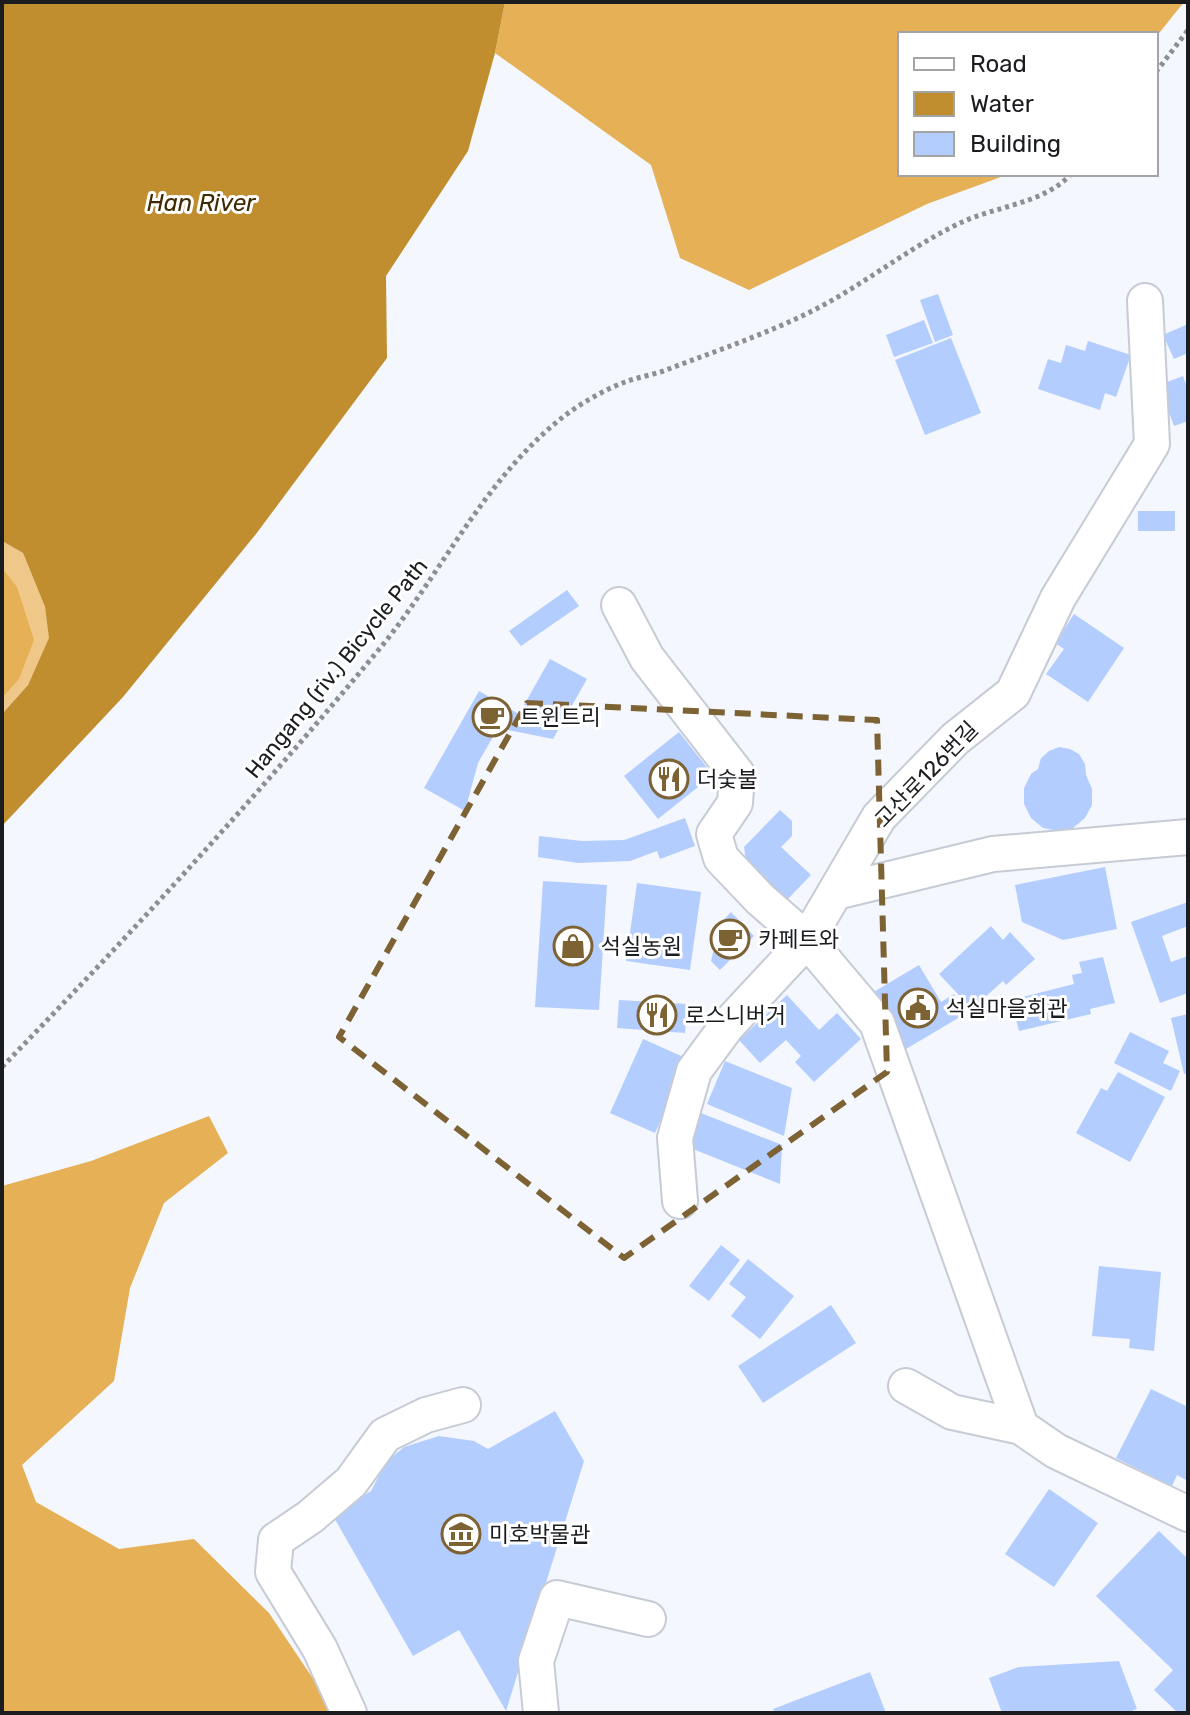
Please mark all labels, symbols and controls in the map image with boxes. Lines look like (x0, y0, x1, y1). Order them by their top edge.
legend (898, 32, 1158, 176)
text: Road (970, 50, 1027, 78)
text: Water (970, 90, 1034, 118)
text: Building (970, 130, 1061, 158)
water label: Han River (147, 189, 256, 217)
street label: Hangang (riv.) Bicycle Path (239, 553, 433, 784)
cafe icon: 트윈트리 (471, 696, 513, 738)
place label: 트윈트리 (520, 704, 601, 731)
street label: 고산로126번길 (869, 716, 984, 833)
restaurant icon: 더숯불 (648, 758, 690, 800)
place label: 더숯불 (697, 766, 758, 793)
cafe icon: 카페트와 (709, 918, 751, 960)
shop icon: 석실농원 (552, 925, 594, 967)
place label: 카페트와 (758, 926, 839, 953)
place label: 석실농원 (601, 933, 682, 960)
public building icon: 석실마을회관 (897, 987, 939, 1029)
restaurant icon: 로스니버거 (636, 994, 678, 1036)
place label: 석실마을회관 (946, 995, 1067, 1022)
place label: 로스니버거 (685, 1002, 786, 1029)
museum icon: 미호박물관 (440, 1513, 482, 1555)
place label: 미호박물관 (489, 1521, 590, 1548)

